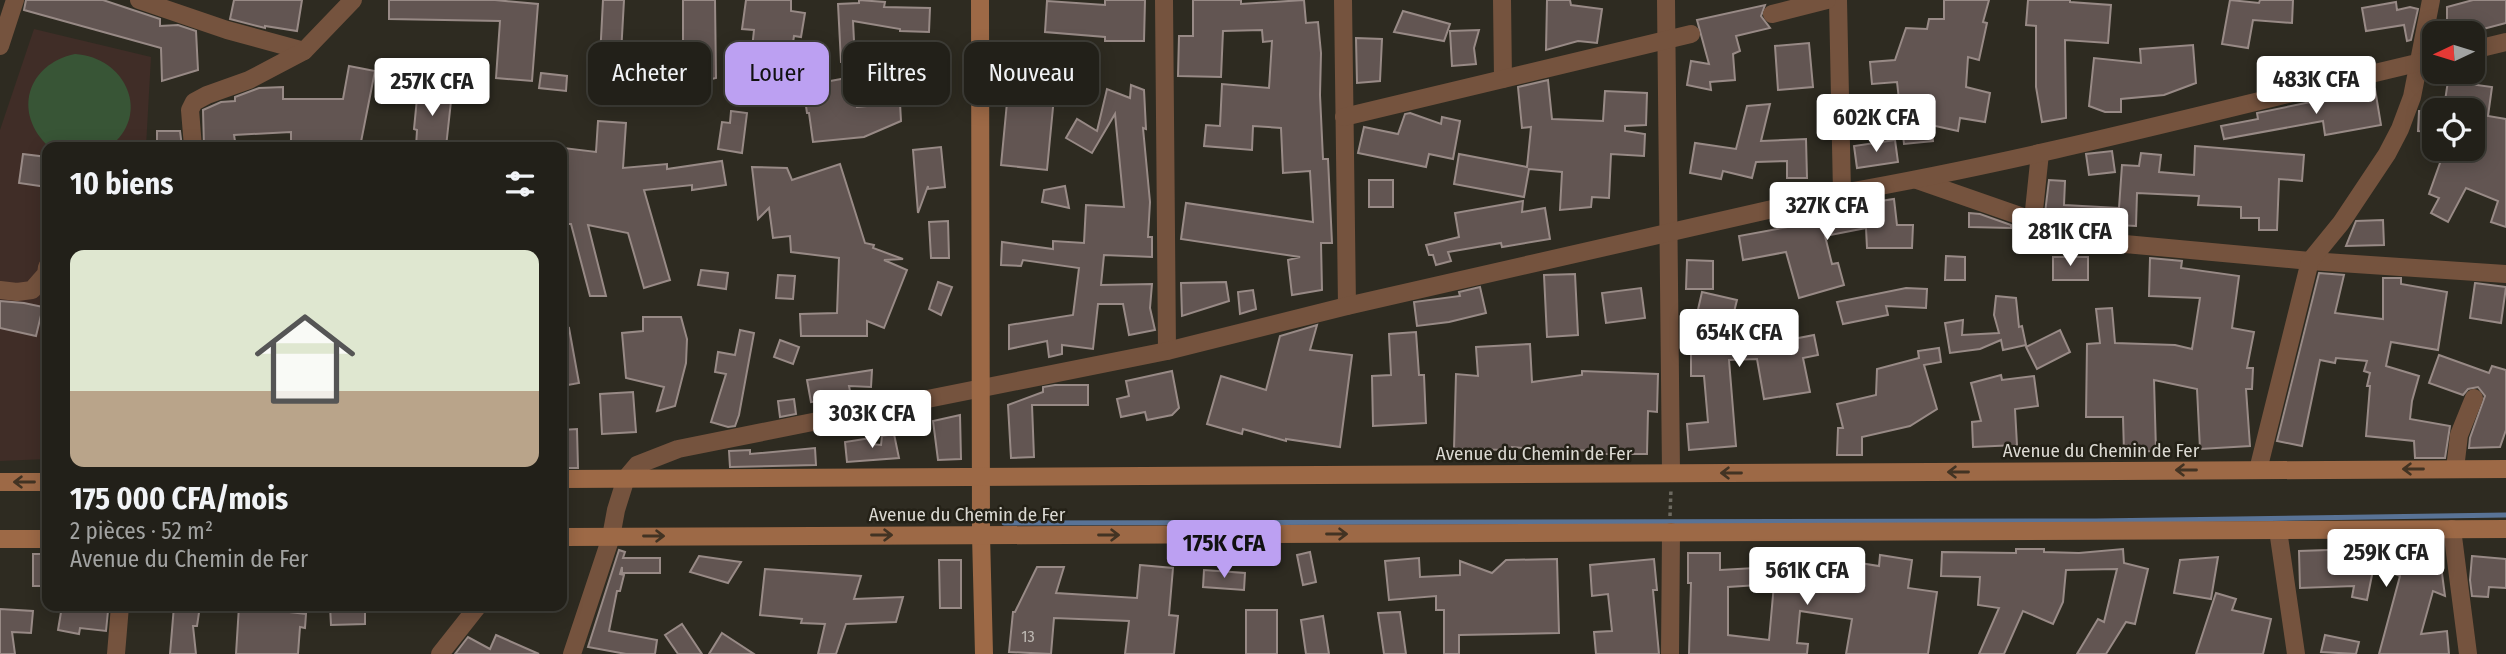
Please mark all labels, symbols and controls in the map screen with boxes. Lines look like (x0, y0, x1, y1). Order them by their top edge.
north arrow (2422, 21, 2485, 84)
map controls (2422, 21, 2485, 161)
chip: Acheter (588, 42, 711, 105)
chip: Louer (725, 42, 829, 105)
chip: Filtres (843, 42, 950, 105)
chip: Nouveau (964, 42, 1099, 105)
pin: 483K CFA (2244, 57, 2388, 116)
pin: 257K CFA (360, 58, 504, 118)
text: 483K CFA (2273, 65, 2359, 93)
text: 257K CFA (391, 67, 473, 95)
pin: 602K CFA (1804, 94, 1948, 154)
button: locate (2422, 98, 2485, 161)
text: 602K CFA (1833, 103, 1919, 131)
icon: filters (501, 165, 539, 203)
text: 10 biens (70, 166, 173, 202)
pin: 327K CFA (1755, 182, 1899, 242)
text: 327K CFA (1786, 191, 1868, 219)
pin: 281K CFA (1998, 208, 2142, 268)
text: 281K CFA (2028, 217, 2112, 245)
icon: home (242, 296, 368, 422)
pin: 654K CFA (1667, 310, 1811, 369)
text: 654K CFA (1696, 318, 1782, 346)
pin: 303K CFA (800, 391, 944, 450)
text: 303K CFA (829, 399, 915, 427)
street label: Avenue du Chemin de Fer (2003, 439, 2200, 462)
street label: Avenue du Chemin de Fer (1436, 442, 1633, 465)
one-way arrow (2402, 462, 2425, 476)
one-way arrow (2175, 464, 2198, 477)
one-way arrow (1947, 465, 1970, 479)
one-way arrow (1720, 466, 1743, 480)
one-way arrow (12, 475, 35, 489)
text: 175 000 CFA/mois (70, 481, 288, 517)
street label: Avenue du Chemin de Fer (869, 503, 1066, 526)
text: 2 pièces · 52 m² (70, 517, 213, 545)
pin: 175K CFA (1152, 520, 1296, 580)
one-way arrow (1325, 527, 1348, 541)
one-way arrow (870, 528, 893, 542)
one-way arrow (1098, 528, 1121, 541)
one-way arrow (643, 529, 666, 543)
text: 175K CFA (1183, 529, 1265, 557)
pin: 259K CFA (2314, 530, 2458, 589)
text: 259K CFA (2343, 538, 2429, 566)
text: Avenue du Chemin de Fer (70, 545, 308, 573)
pin: 561K CFA (1735, 548, 1879, 607)
text: 561K CFA (1765, 556, 1849, 584)
house number: 13 (1021, 627, 1035, 646)

